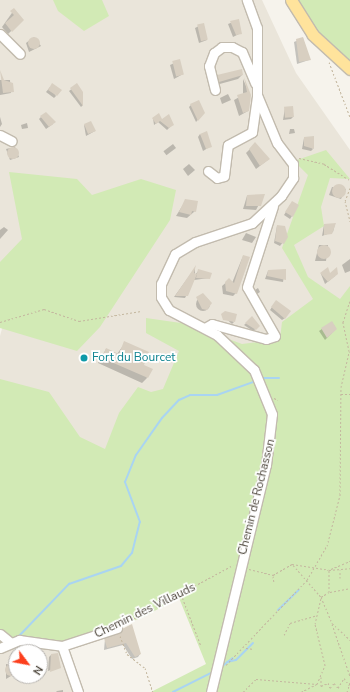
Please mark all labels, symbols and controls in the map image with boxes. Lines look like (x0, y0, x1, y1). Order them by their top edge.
place label: Fort du Bourcet (92, 351, 175, 365)
marker: Fort du Bourcet (79, 353, 89, 363)
street label: Chemin de Rochasson (236, 438, 278, 556)
street label: Chemin des Villauds (92, 580, 198, 642)
north arrow (8, 644, 48, 684)
text: N (29, 663, 46, 678)

